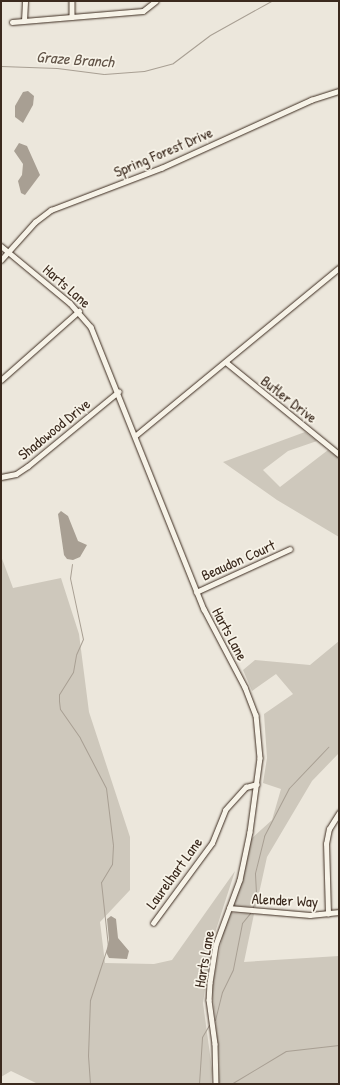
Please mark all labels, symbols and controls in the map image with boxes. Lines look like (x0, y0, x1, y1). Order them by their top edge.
water label: Graze Branch (36, 47, 114, 71)
street label: Spring Forest Drive (111, 123, 215, 181)
street label: Harts Lane (39, 260, 95, 312)
street label: Butler Drive (257, 372, 321, 426)
street label: Shadowood Drive (14, 394, 94, 464)
street label: Beaudon Court (198, 536, 278, 584)
street label: Harts Lane (209, 604, 251, 664)
street label: Laurelhart Lane (142, 834, 206, 912)
street label: Alender Way (251, 889, 319, 911)
street label: Harts Lane (190, 929, 218, 989)

